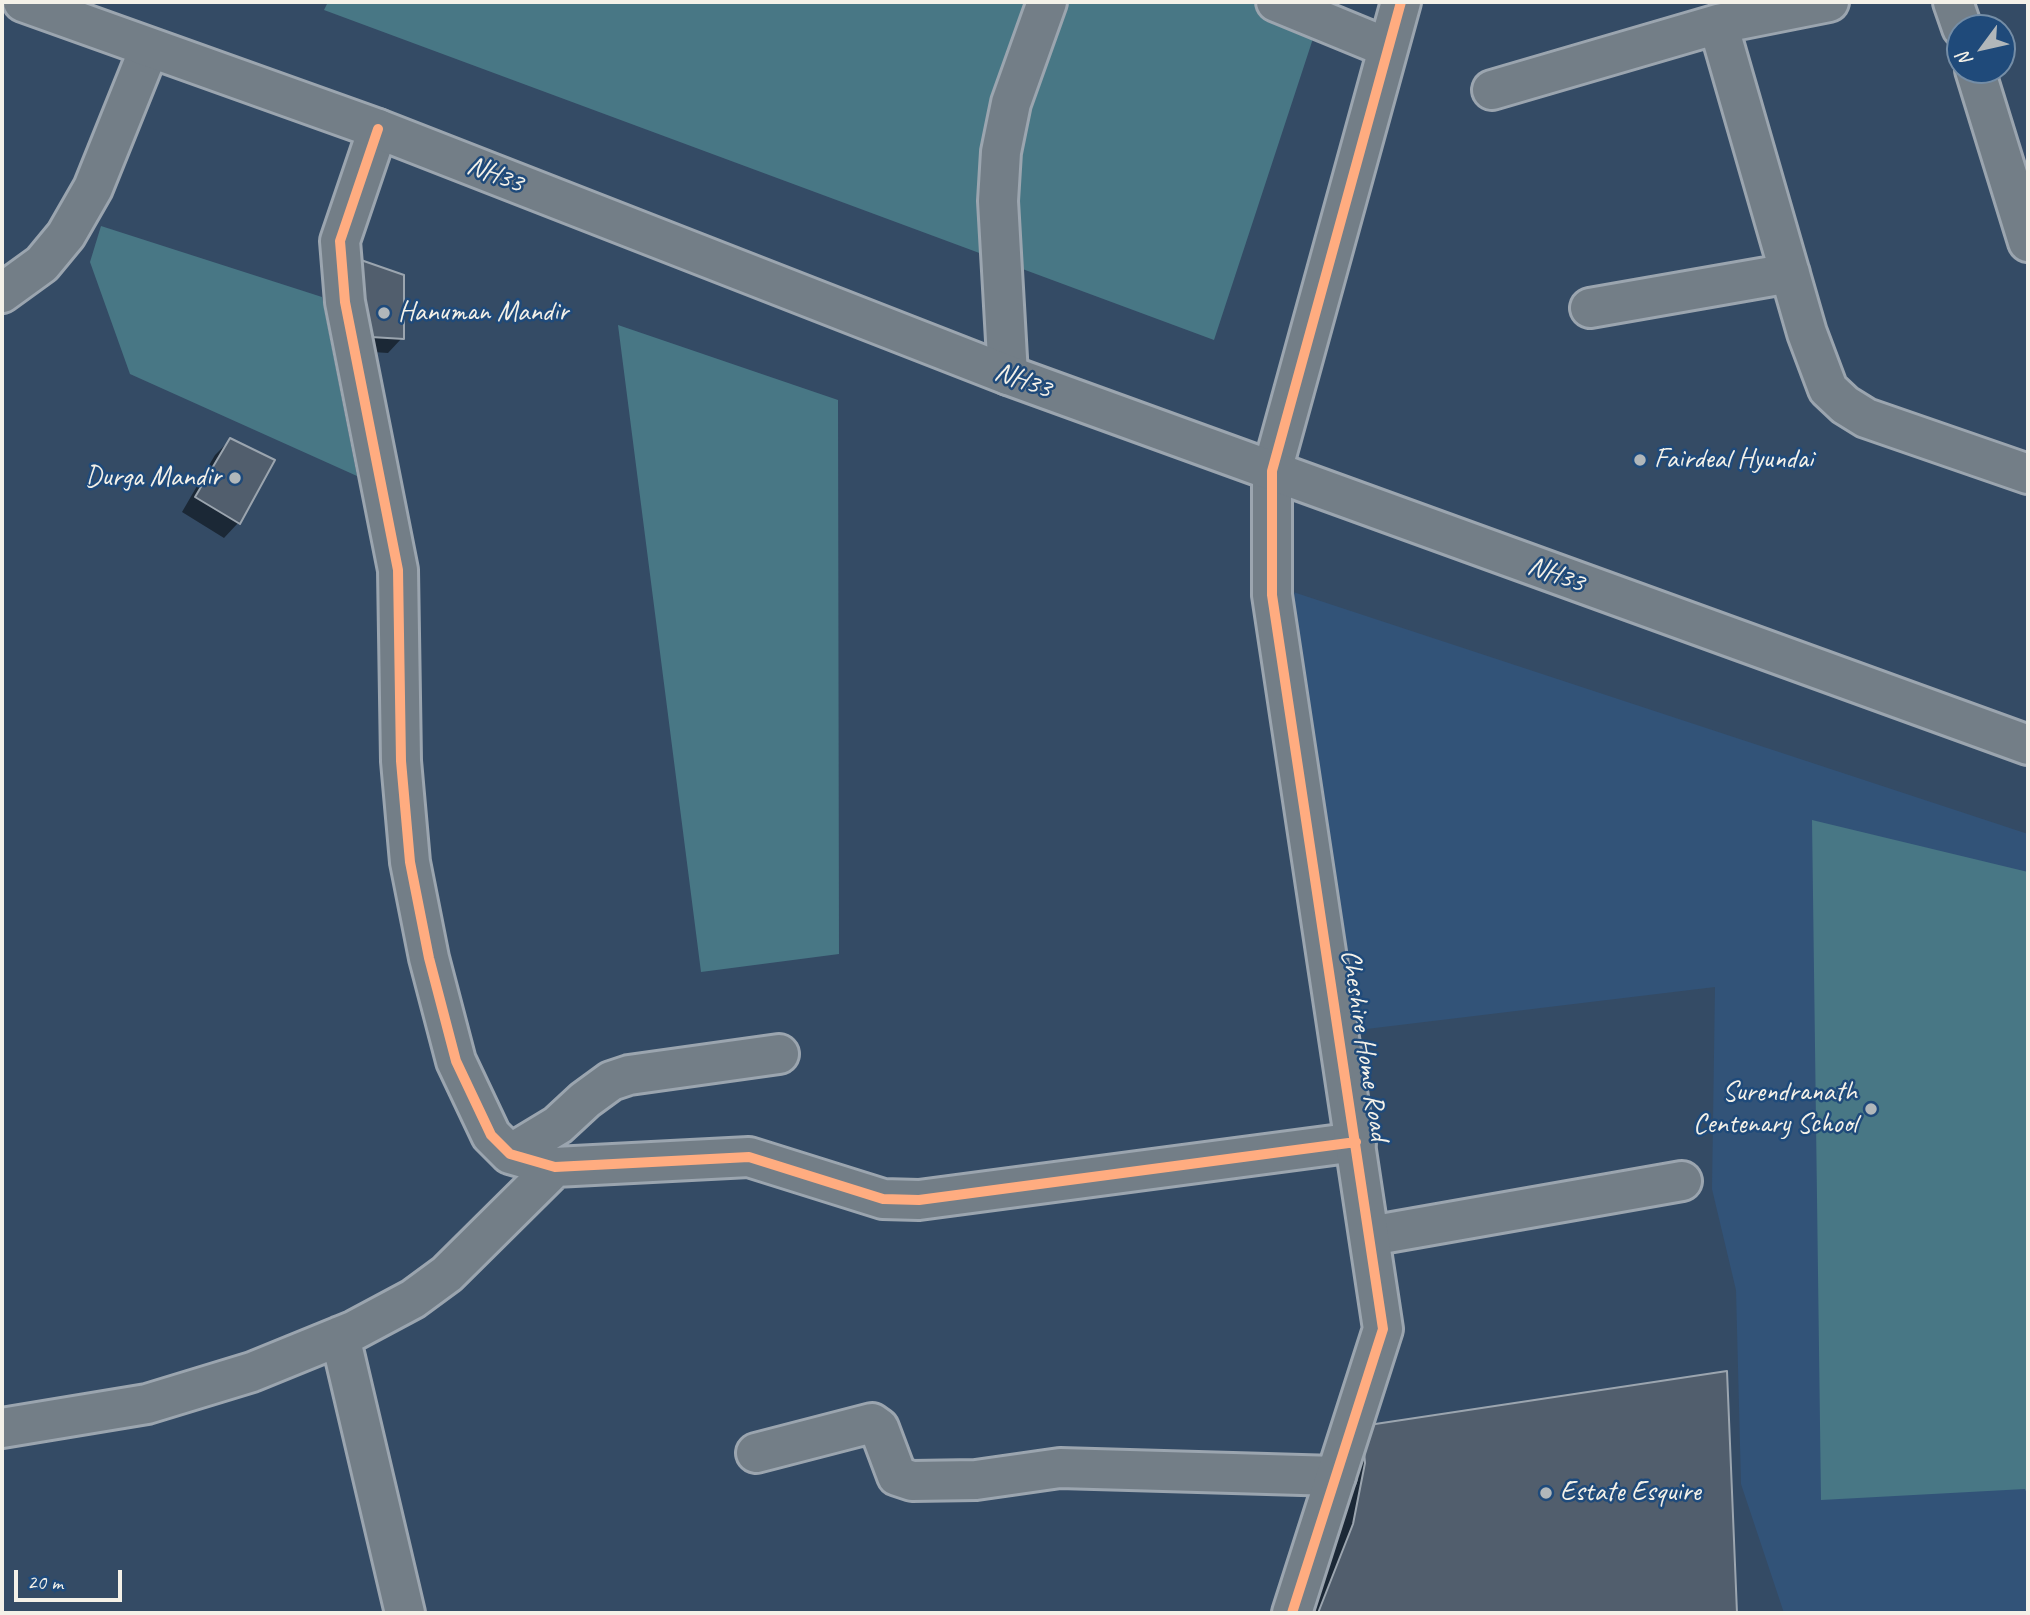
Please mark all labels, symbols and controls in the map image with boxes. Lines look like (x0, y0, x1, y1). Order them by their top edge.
north arrow (1946, 14, 2016, 84)
text: N (1952, 48, 1978, 71)
street label: NH33 (462, 149, 528, 201)
place label: Hanuman Mandir (398, 296, 568, 330)
marker: Hanuman Mandir (376, 305, 392, 321)
street label: NH33 (990, 355, 1056, 407)
place label: Fairdeal Hyundai (1654, 443, 1813, 477)
marker: Fairdeal Hyundai (1632, 452, 1648, 468)
place label: Durga Mandir (85, 461, 221, 495)
marker: Durga Mandir (227, 470, 243, 486)
street label: NH33 (1523, 549, 1589, 601)
street label: Cheshire Home Road (1332, 947, 1396, 1143)
place label: Surendranath Centenary School (1693, 1076, 1857, 1142)
marker: Surendranath Centenary School (1863, 1101, 1879, 1117)
place label: Estate Esquire (1560, 1476, 1701, 1510)
marker: Estate Esquire (1538, 1485, 1554, 1501)
scale bar (18, 1556, 126, 1600)
text: 20 m (27, 1569, 63, 1595)

